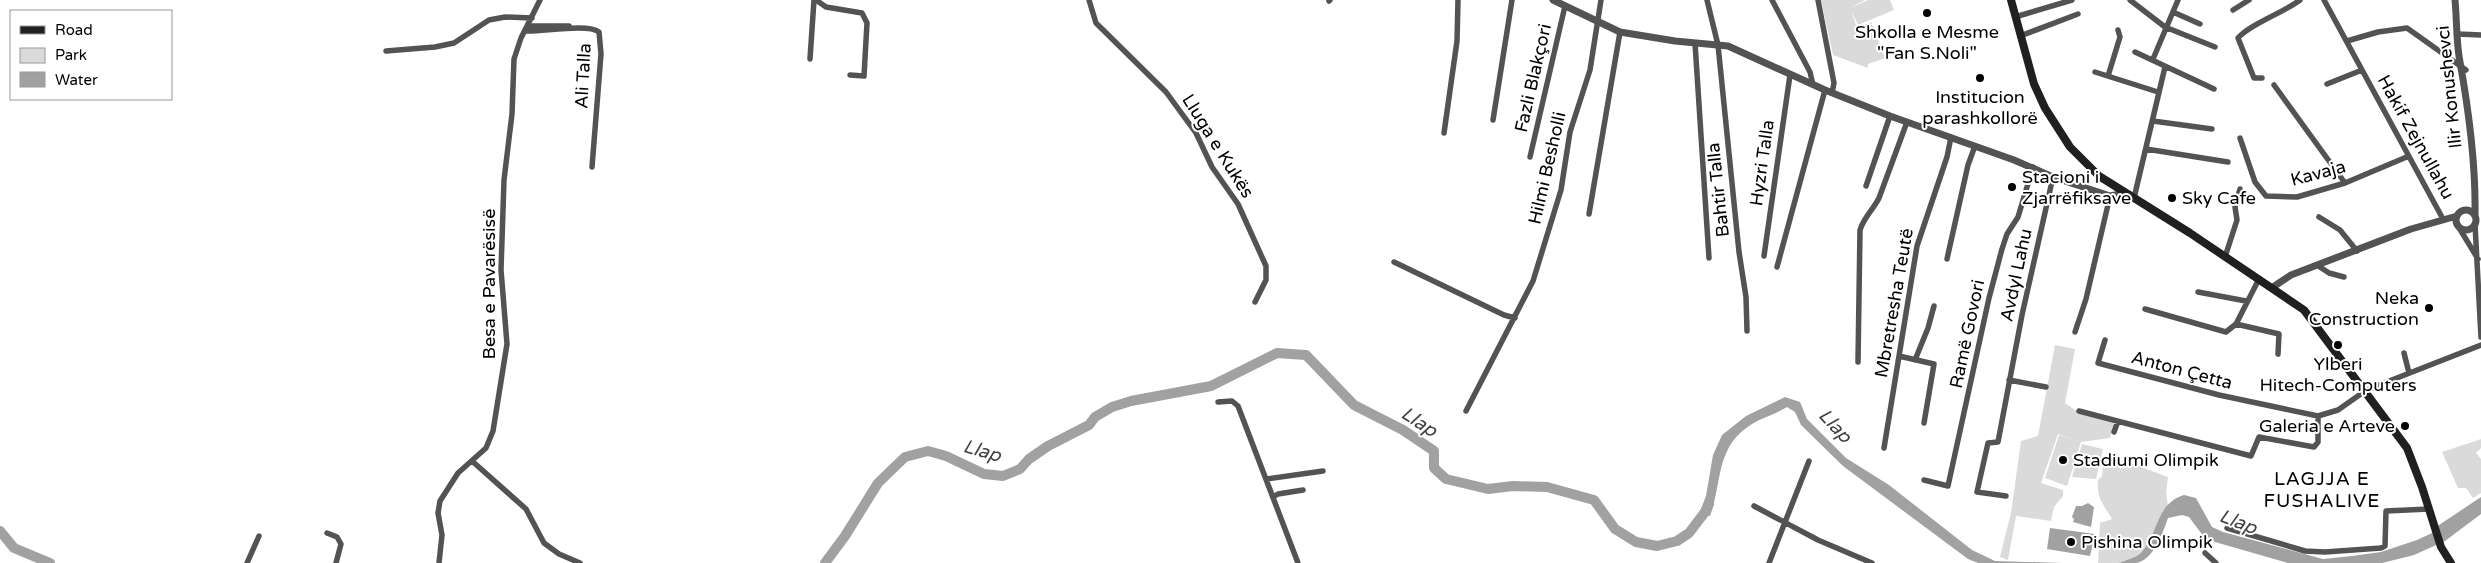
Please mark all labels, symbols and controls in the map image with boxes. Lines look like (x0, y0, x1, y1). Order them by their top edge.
marker: Shkolla e Mesme "Fan S.Noli" (1921, 7, 1933, 19)
legend (10, 10, 172, 100)
text: Road (55, 21, 93, 39)
place label: Shkolla e Mesme "Fan S.Noli" (1855, 21, 1999, 64)
street label: Fazli Blakçori (1510, 22, 1556, 134)
street label: Ilir Konushevci (2432, 24, 2466, 150)
street label: Ali Talla (570, 43, 596, 109)
text: Park (55, 46, 87, 64)
text: Water (55, 71, 98, 89)
street label: Hakif Zejnullahu (2373, 71, 2459, 203)
marker: Institucion parashkollorë (1974, 72, 1986, 84)
place label: Institucion parashkollorë (1922, 86, 2038, 129)
street label: Lluga e Kukës (1177, 90, 1259, 202)
street label: Hilmi Besholli (1523, 110, 1571, 226)
street label: Hyzri Talla (1745, 118, 1779, 208)
street label: Bahtir Talla (1702, 142, 1734, 238)
street label: Kavaja (2288, 155, 2348, 191)
place label: Stacioni i Zjarrëfiksave (2022, 166, 2131, 209)
marker: Stacioni i Zjarrëfiksave (2006, 181, 2018, 193)
place label: Sky Cafe (2182, 187, 2256, 209)
marker: Sky Cafe (2166, 192, 2178, 204)
street label: Besa e Pavarësisë (478, 209, 500, 359)
street label: Avdyl Lahu (1995, 226, 2037, 324)
street label: Mbretresha Teutë (1870, 227, 1918, 379)
street label: Ramë Govori (1945, 278, 1989, 390)
place label: Neka Construction (2309, 287, 2419, 330)
marker: Neka Construction (2423, 302, 2435, 314)
marker: Ylberi Hitech-Computers (2332, 339, 2344, 351)
street label: Anton Çetta (2129, 346, 2235, 394)
place label: Ylberi Hitech-Computers (2259, 353, 2417, 396)
water label: Llap (1397, 402, 1442, 442)
water label: Llap (1814, 404, 1857, 448)
place label: Galeria e Arteve (2259, 415, 2395, 437)
marker: Galeria e Arteve (2399, 420, 2411, 432)
water label: Llap (961, 435, 1004, 467)
place label: Stadiumi Olimpik (2073, 449, 2219, 471)
marker: Stadiumi Olimpik (2057, 454, 2069, 466)
district label: LAGJJA E FUSHALIVE (2264, 468, 2380, 512)
water label: Llap (2216, 505, 2261, 540)
place label: Pishina Olimpik (2081, 531, 2213, 553)
marker: Pishina Olimpik (2065, 536, 2077, 548)

